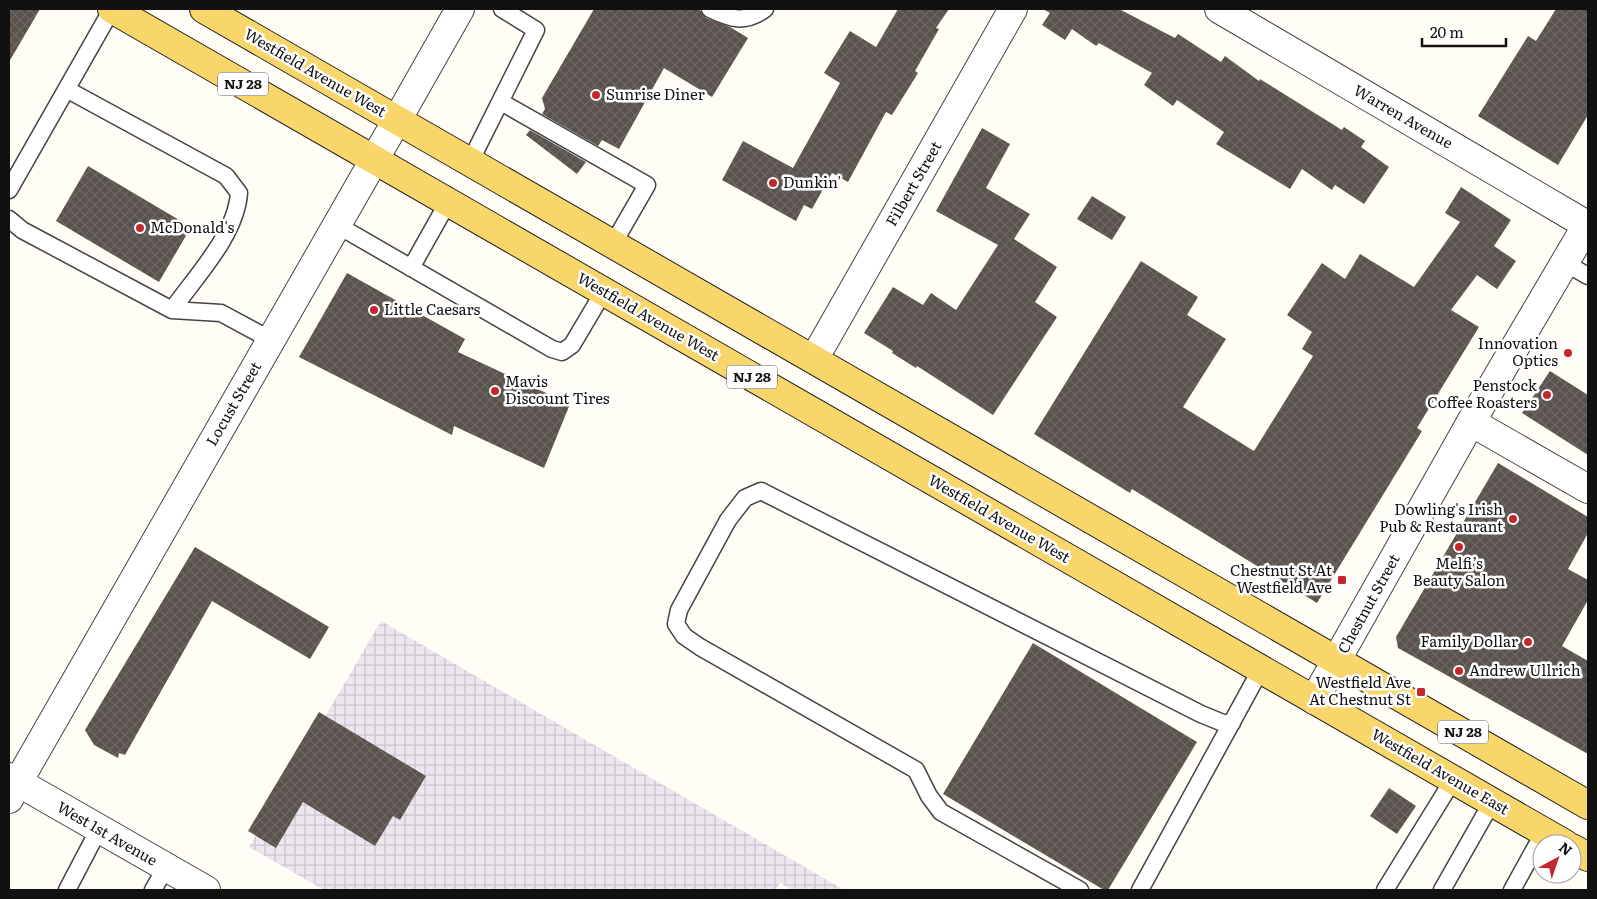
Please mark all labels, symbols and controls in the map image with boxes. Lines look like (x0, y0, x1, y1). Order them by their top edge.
scale bar (1422, 15, 1506, 47)
text: 20 m (1430, 20, 1464, 43)
street label: Westfield Avenue West (241, 22, 391, 122)
road number: NJ 28 (218, 72, 268, 96)
street label: Warren Avenue (1350, 78, 1458, 154)
place label: Sunrise Diner (606, 82, 705, 105)
marker: Sunrise Diner (590, 89, 602, 101)
street label: Filbert Street (879, 136, 946, 230)
place label: Dunkin' (783, 170, 841, 193)
marker: Dunkin' (767, 177, 779, 189)
place label: McDonald's (150, 215, 234, 238)
marker: McDonald's (134, 222, 146, 234)
street label: Westfield Avenue West (574, 266, 724, 366)
place label: Little Caesars (384, 297, 481, 320)
marker: Little Caesars (368, 304, 380, 316)
place label: Innovation Optics (1478, 331, 1558, 371)
marker: Innovation Optics (1562, 347, 1574, 359)
street label: Locust Street (199, 357, 266, 450)
road number: NJ 28 (727, 366, 777, 388)
place label: Mavis Discount Tires (505, 369, 610, 409)
place label: Penstock Coffee Roasters (1427, 373, 1538, 413)
marker: Mavis Discount Tires (489, 385, 501, 397)
marker: Penstock Coffee Roasters (1541, 389, 1553, 401)
street label: Westfield Avenue West (925, 468, 1075, 568)
place label: Dowling's Irish Pub & Restaurant (1379, 497, 1503, 537)
marker: Dowling's Irish Pub & Restaurant (1507, 513, 1519, 525)
marker: Melfi’s Beauty Salon (1453, 541, 1465, 553)
street label: Chestnut Street (1331, 549, 1405, 657)
place label: Melfi’s Beauty Salon (1413, 551, 1505, 591)
place label: Chestnut St At Westfield Ave (1230, 558, 1332, 598)
marker: Chestnut St At Westfield Ave (1336, 574, 1348, 586)
place label: Family Dollar (1421, 629, 1518, 652)
marker: Family Dollar (1522, 636, 1534, 648)
place label: Andrew Ullrich (1469, 658, 1581, 681)
marker: Andrew Ullrich (1453, 665, 1465, 677)
place label: Westfield Ave At Chestnut St (1309, 670, 1411, 710)
marker: Westfield Ave At Chestnut St (1415, 686, 1427, 698)
road number: NJ 28 (1438, 720, 1488, 744)
street label: Westfield Avenue East (1368, 722, 1514, 820)
street label: West 1st Avenue (53, 795, 163, 871)
north arrow (1532, 834, 1582, 884)
text: N (1555, 837, 1577, 860)

